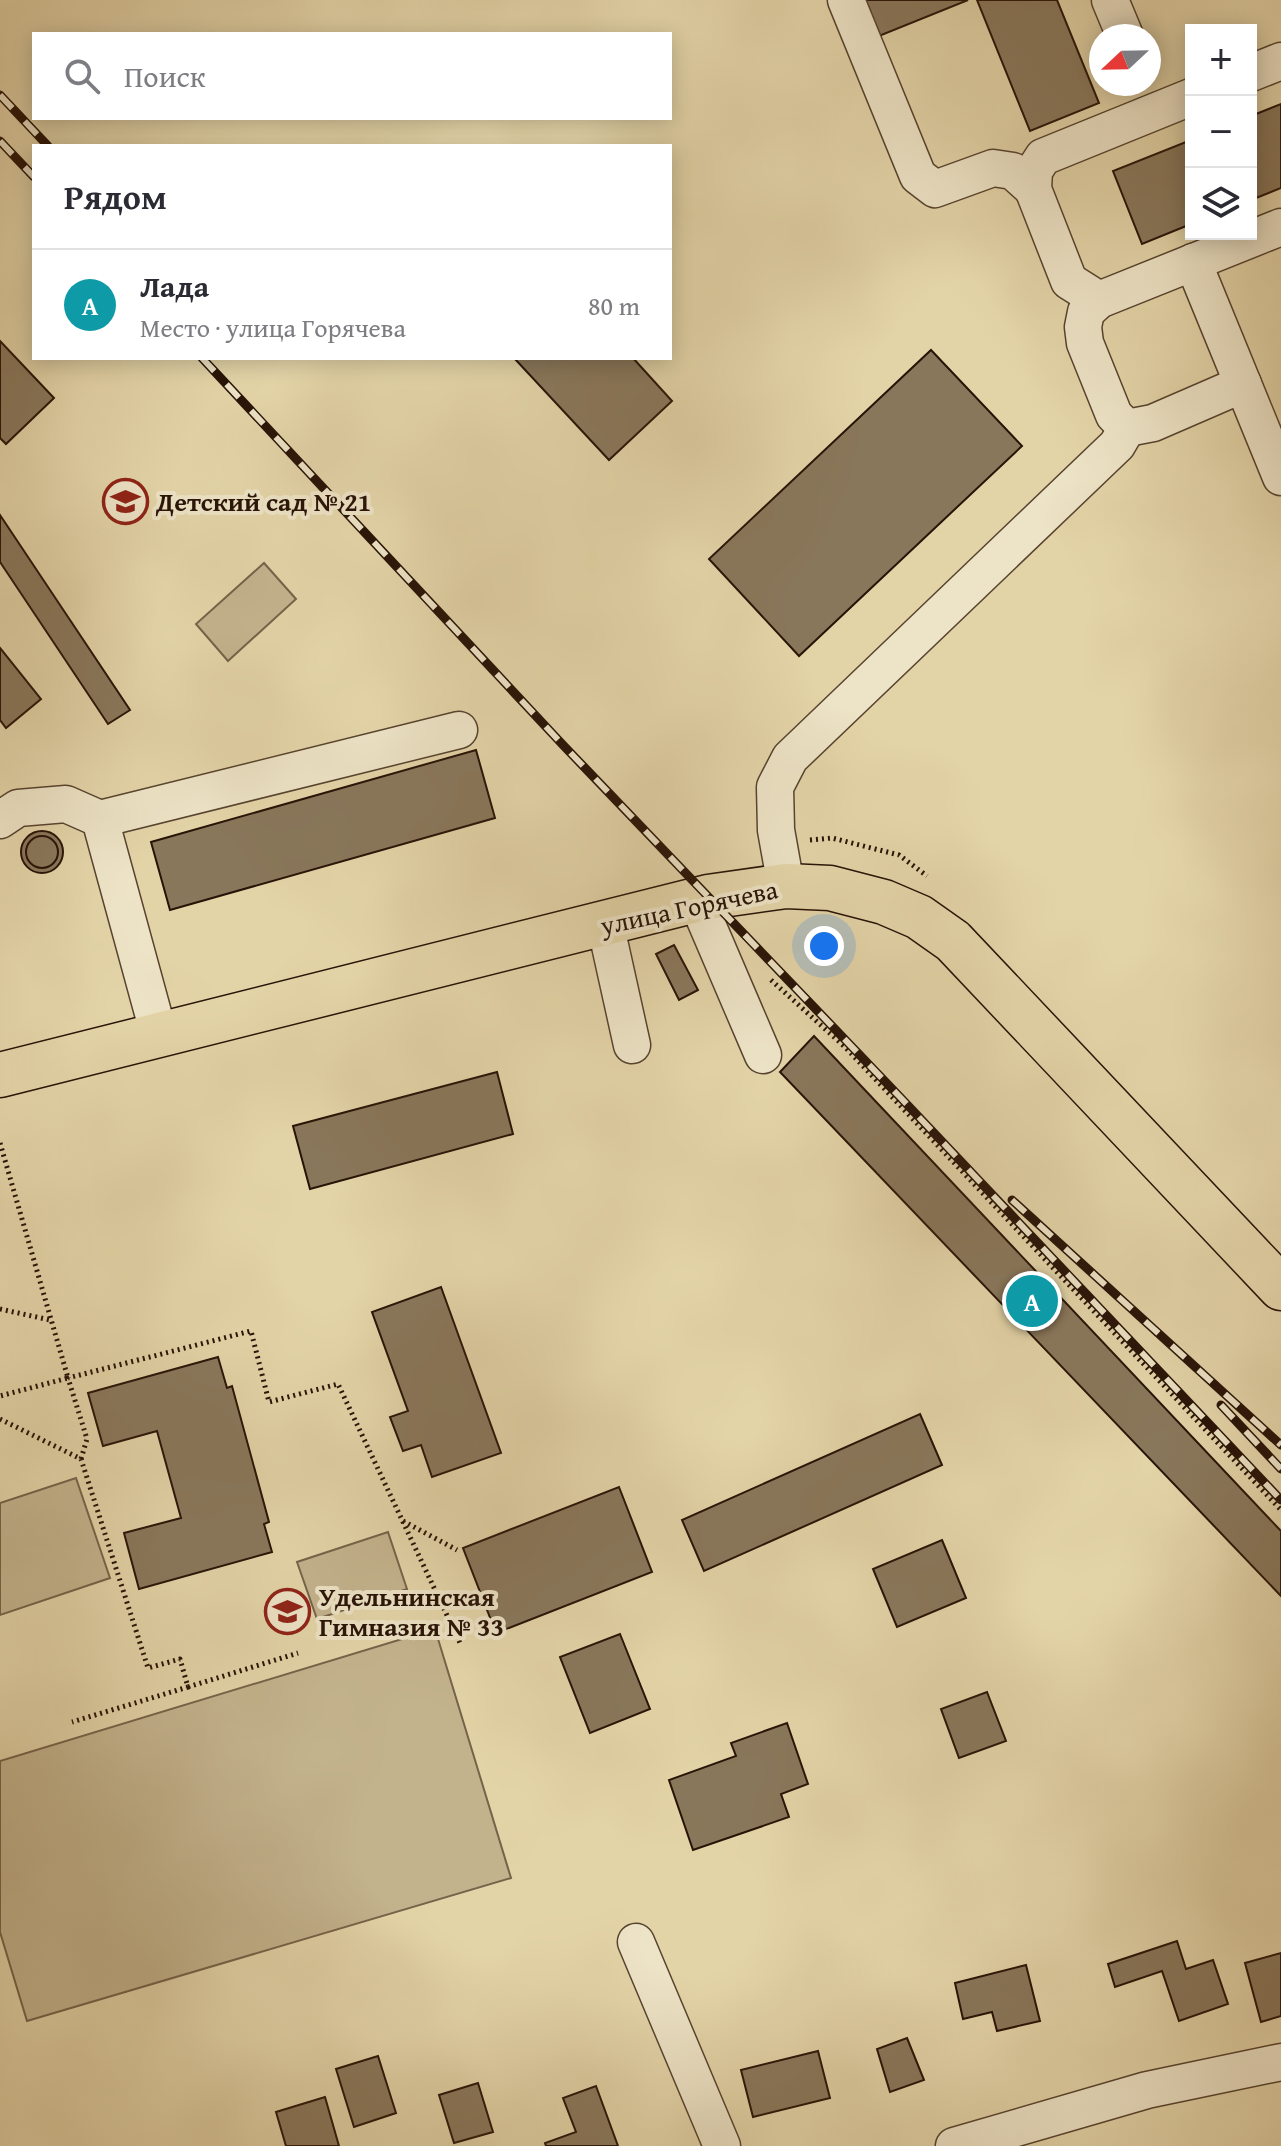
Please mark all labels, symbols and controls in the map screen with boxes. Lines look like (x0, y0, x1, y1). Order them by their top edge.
north arrow (1089, 24, 1161, 96)
map controls (1185, 24, 1257, 240)
button: + (1185, 24, 1257, 96)
search box (32, 32, 672, 120)
icon: search (60, 54, 104, 98)
text: Поиск (124, 54, 206, 98)
button: − (1185, 96, 1257, 168)
button: layers (1185, 168, 1257, 240)
text: Рядом (64, 172, 167, 221)
text: Лада (140, 264, 209, 308)
text: A (82, 286, 98, 325)
text: 80 m (588, 286, 640, 325)
text: Место · улица Горячева (140, 308, 406, 347)
school or university icon: Детский сад № 21 (101, 477, 149, 525)
place label: Детский сад № 21 (155, 482, 371, 521)
street label: улица Горячева (596, 869, 782, 945)
your location (804, 926, 844, 966)
pin: A (1006, 1271, 1058, 1331)
place label: Удельнинская Гимназия № 33 (319, 1577, 504, 1646)
school or university icon: Удельнинская Гимназия № 33 (264, 1587, 312, 1635)

